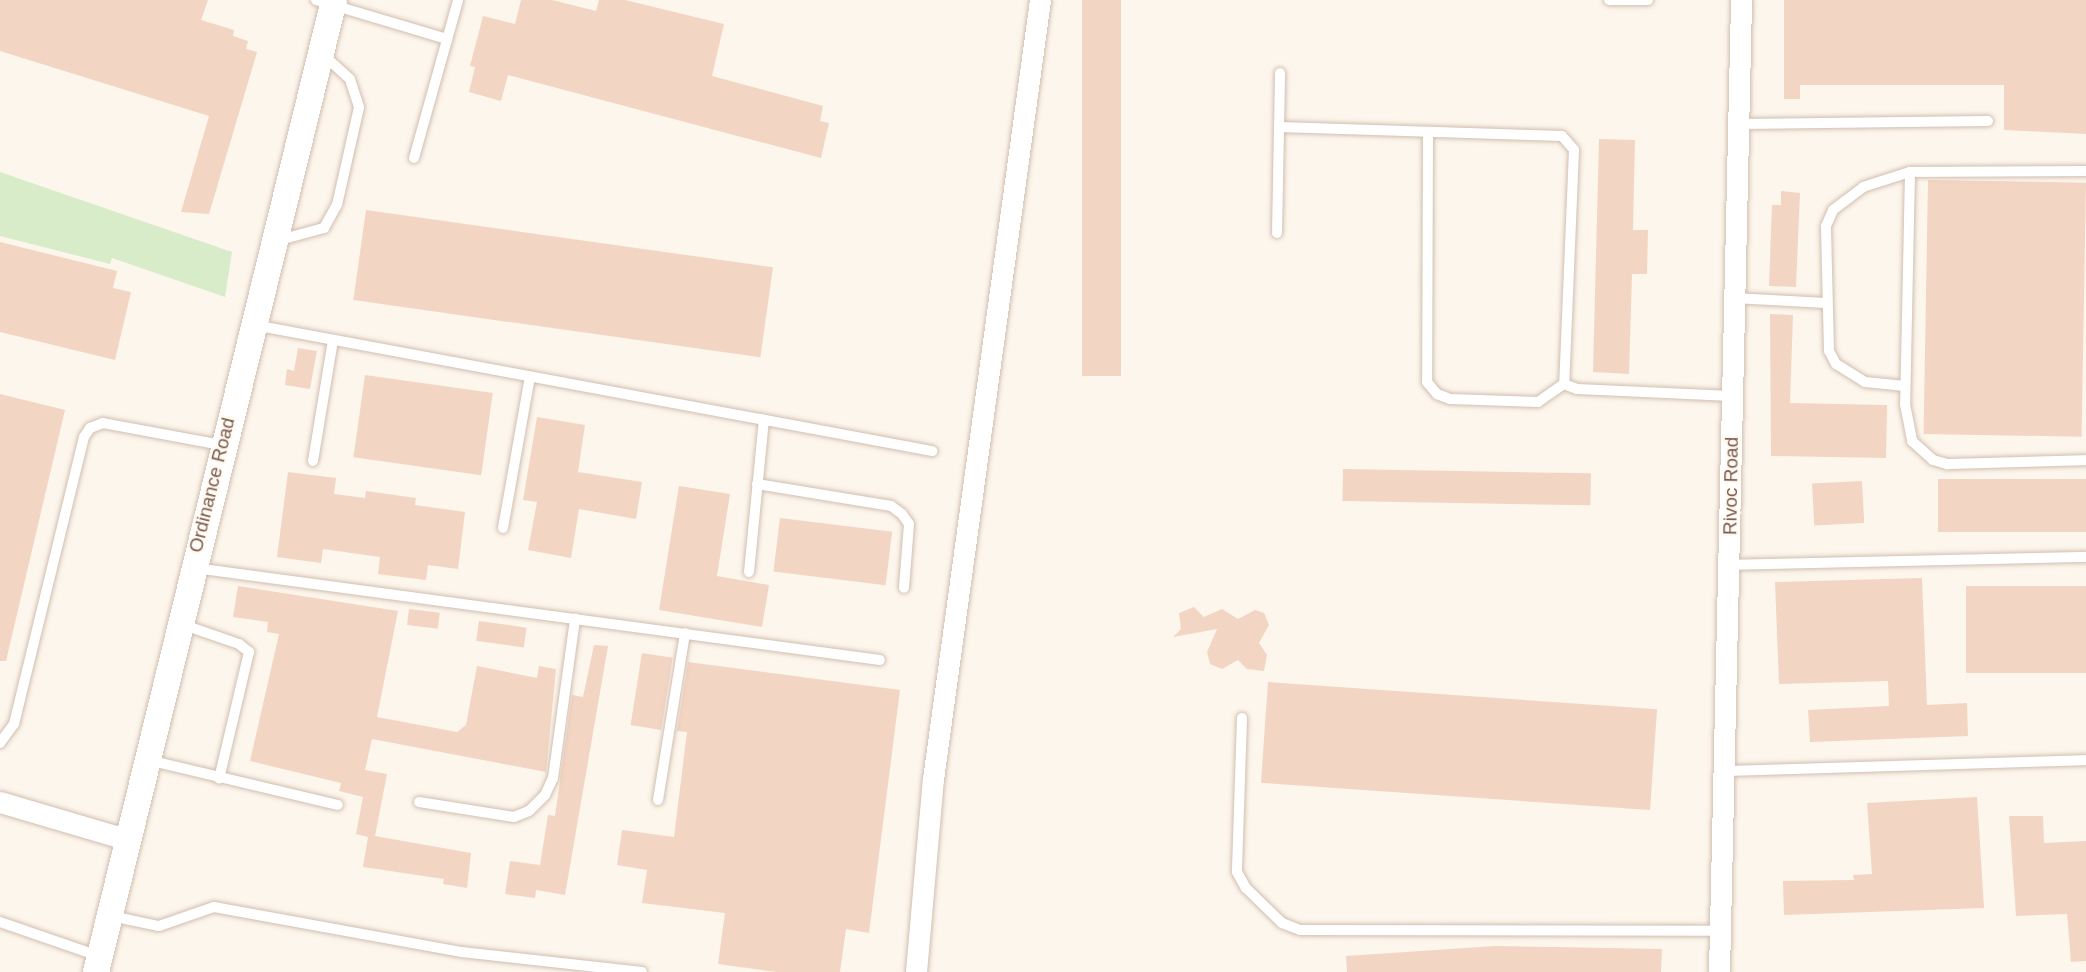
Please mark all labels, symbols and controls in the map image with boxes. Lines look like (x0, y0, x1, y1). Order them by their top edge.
street label: Ordinance Road (184, 415, 240, 555)
street label: Rivoc Road (1719, 437, 1743, 535)

